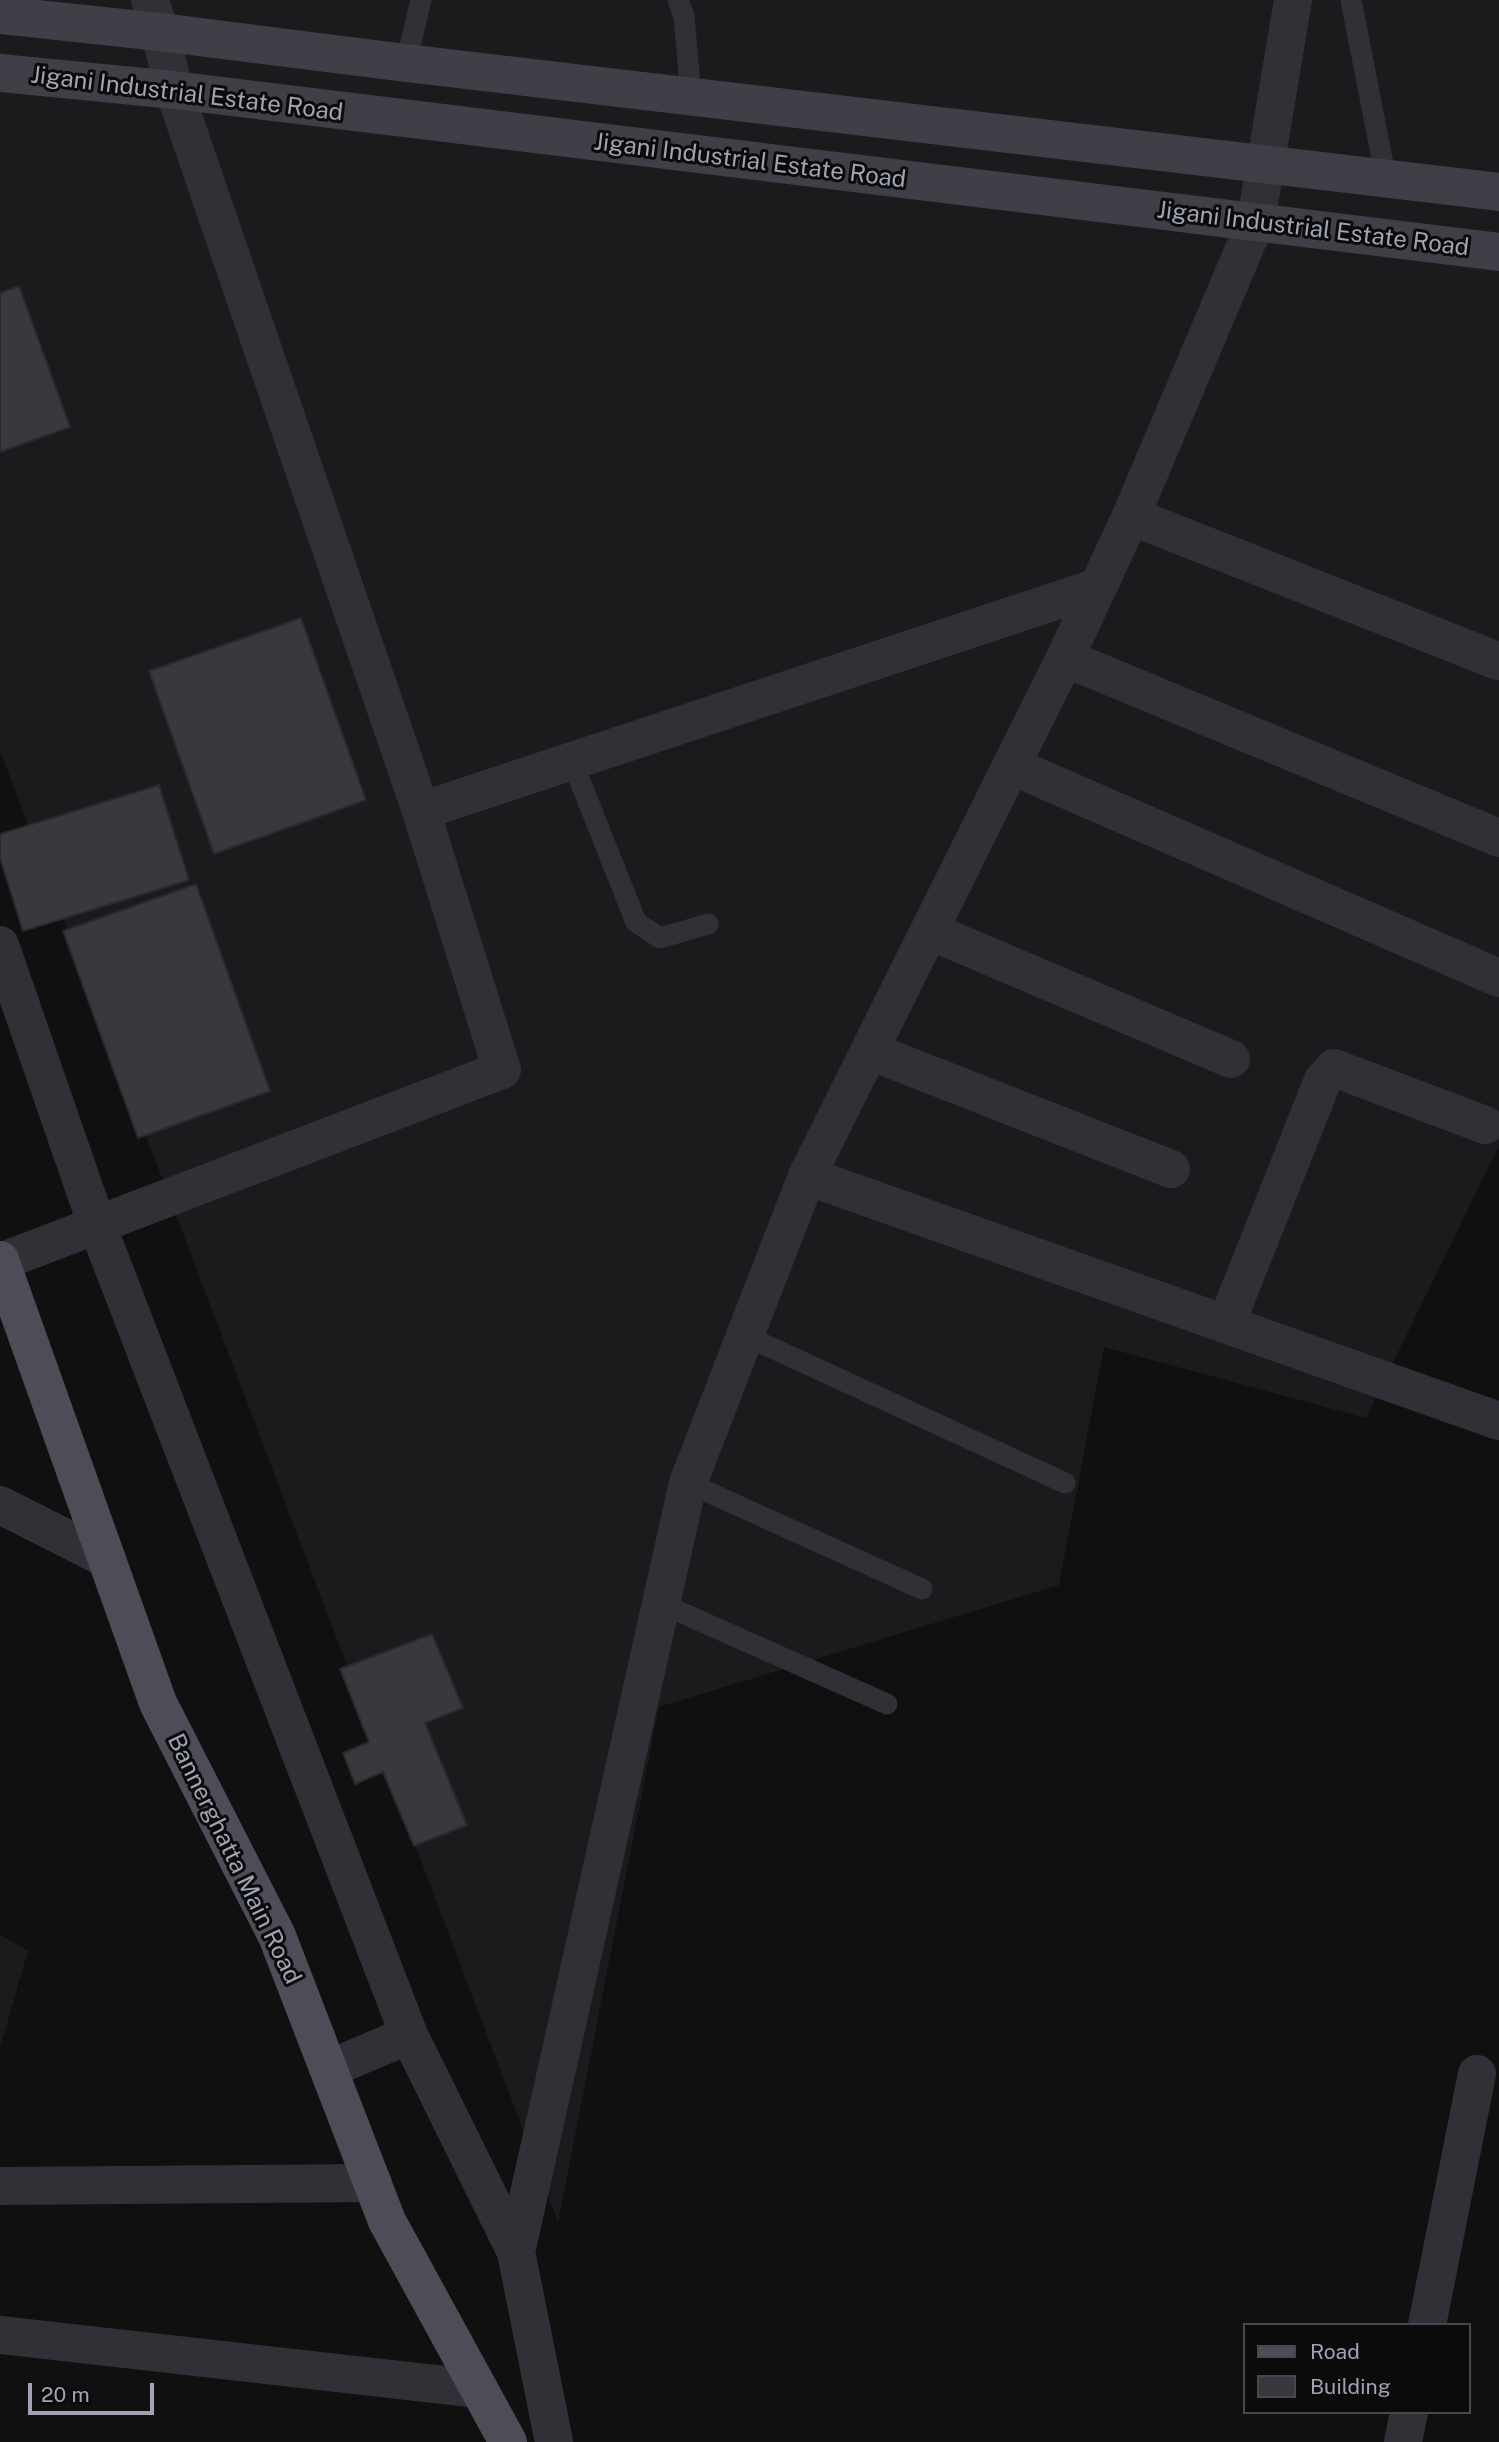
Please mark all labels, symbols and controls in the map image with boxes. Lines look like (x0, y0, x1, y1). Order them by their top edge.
street label: Jigani Industrial Estate Road (29, 61, 345, 127)
street label: Jigani Industrial Estate Road (592, 128, 908, 194)
street label: Jigani Industrial Estate Road (1155, 196, 1471, 262)
street label: Bannerghatta Main Road (161, 1729, 307, 1989)
legend (1244, 2323, 1471, 2414)
text: Road (1310, 2339, 1360, 2364)
scale bar (32, 2368, 158, 2412)
text: Building (1310, 2374, 1391, 2399)
text: 20 m (41, 2382, 90, 2407)

